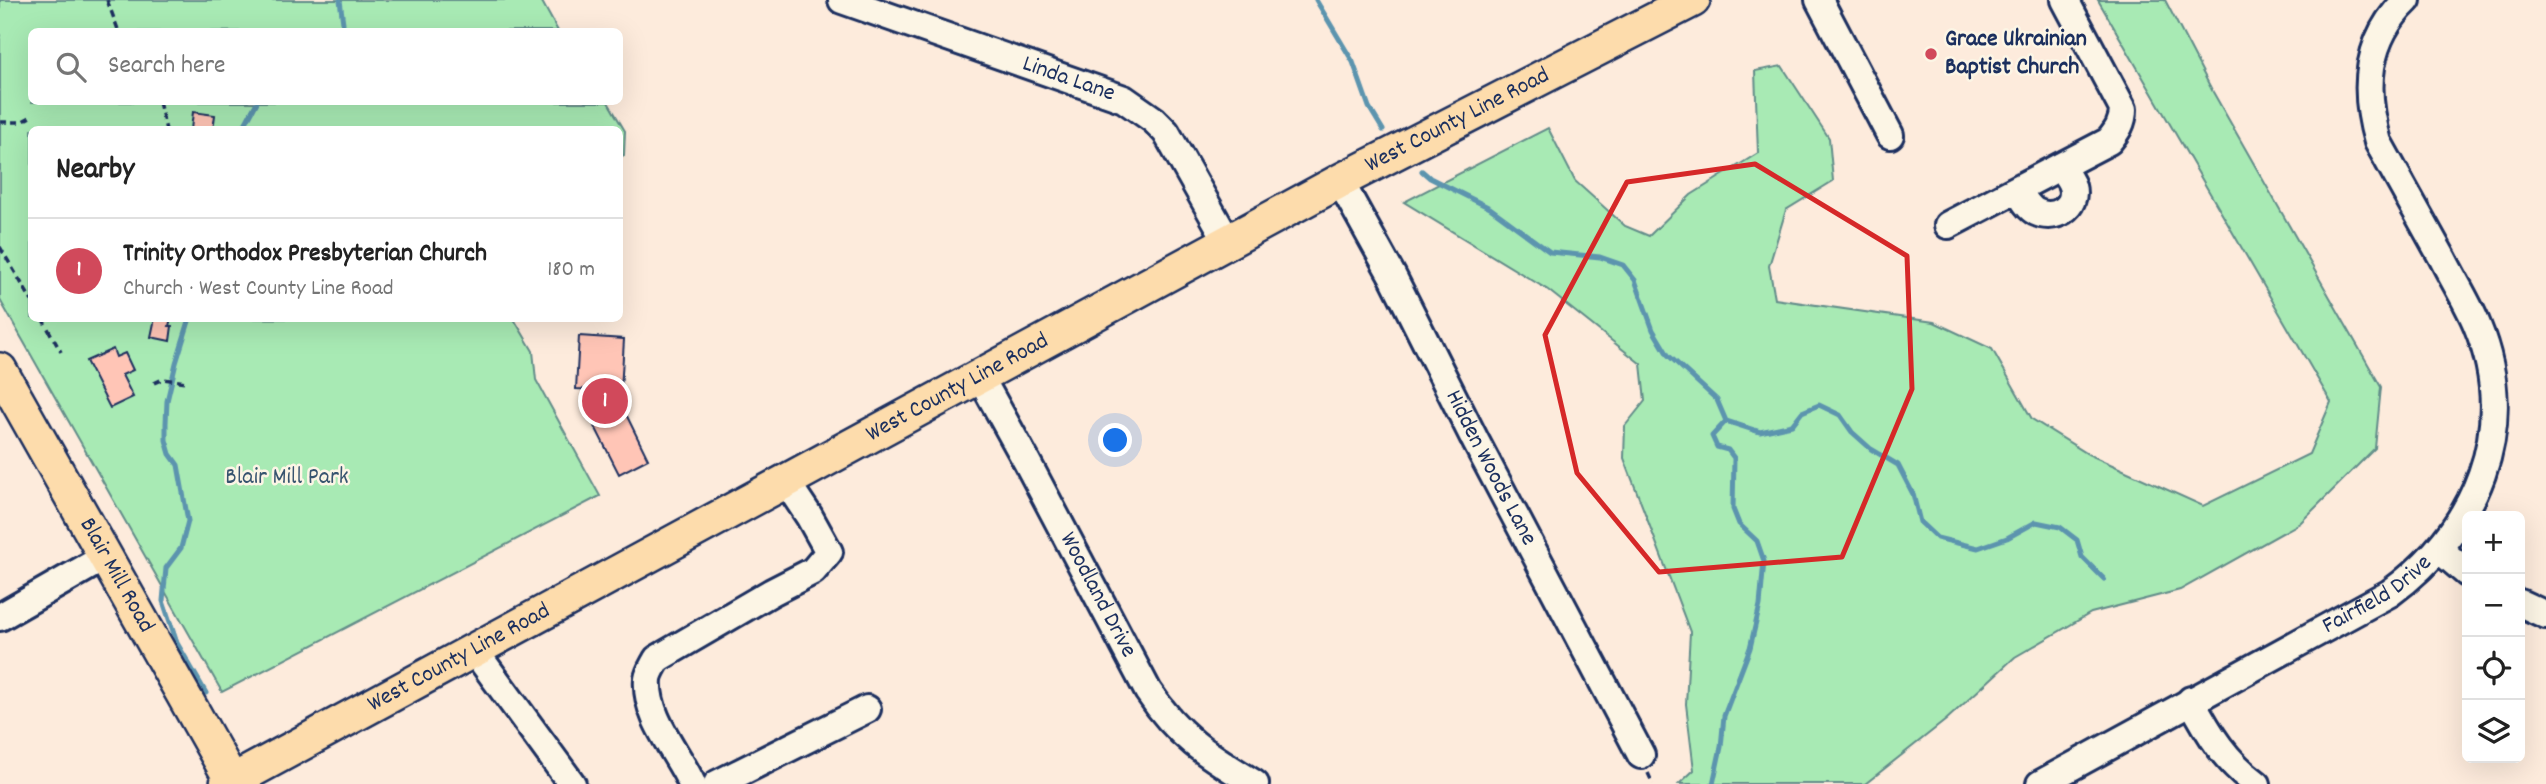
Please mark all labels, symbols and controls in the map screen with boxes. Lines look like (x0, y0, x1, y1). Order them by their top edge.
place label: Grace Ukrainian Baptist Church (1945, 23, 2087, 85)
search box (28, 28, 623, 105)
marker: Grace Ukrainian Baptist Church (1923, 46, 1939, 62)
icon: search (52, 48, 90, 86)
text: Search here (108, 48, 226, 85)
street label: Linda Lane (1017, 48, 1119, 111)
street label: West County Line Road (1359, 59, 1556, 182)
text: Nearby (56, 150, 134, 193)
text: Trinity Orthodox Presbyterian Church (123, 236, 487, 273)
text: 1 (76, 254, 82, 287)
text: 180 m (547, 254, 595, 287)
text: Church · West County Line Road (123, 273, 394, 306)
street label: West County Line Road (860, 325, 1055, 451)
pin: 1 (582, 375, 628, 427)
street label: Hidden Woods Lane (1436, 384, 1545, 552)
your location (1098, 423, 1132, 457)
park label: Blair Mill Park (225, 461, 349, 495)
map controls (2462, 511, 2525, 763)
button: + (2462, 511, 2525, 574)
street label: Blair Mill Road (70, 512, 162, 639)
street label: Woodland Drive (1050, 526, 1145, 664)
street label: Fairfield Drive (2316, 547, 2441, 644)
button: − (2462, 574, 2525, 637)
street label: West County Line Road (362, 595, 557, 722)
button: locate (2462, 637, 2525, 700)
button: layers (2462, 700, 2525, 763)

